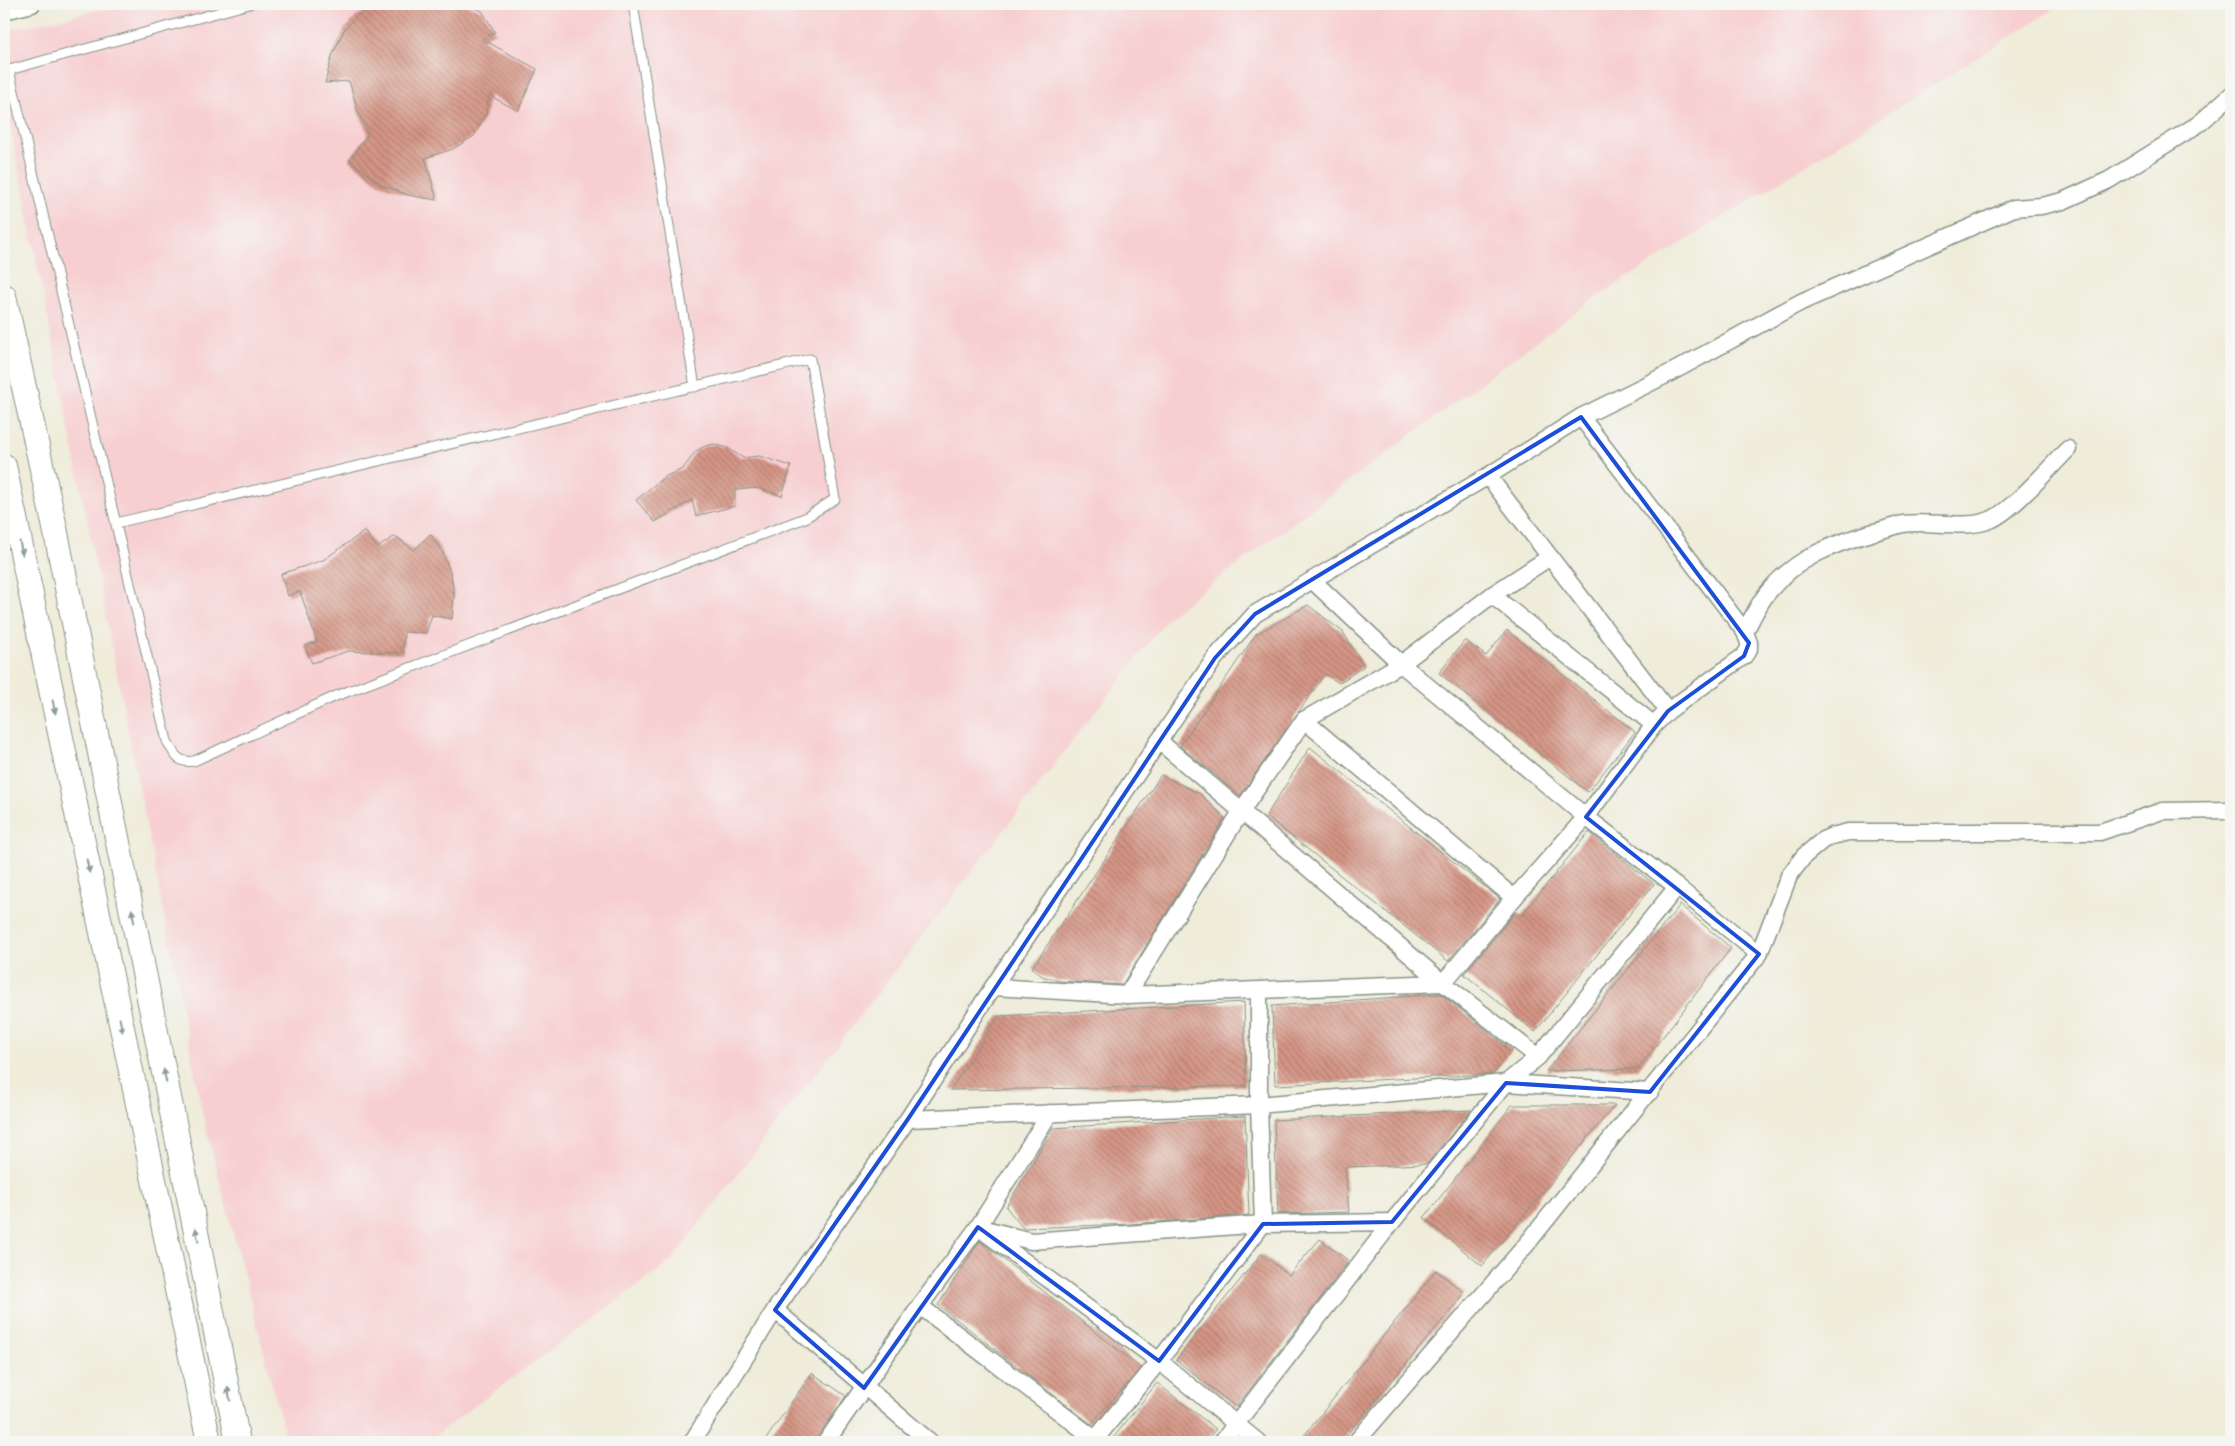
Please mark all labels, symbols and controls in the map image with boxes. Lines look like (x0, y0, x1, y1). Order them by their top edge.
one-way arrow (17, 541, 25, 556)
one-way arrow (51, 700, 59, 716)
one-way arrow (84, 859, 92, 875)
one-way arrow (129, 909, 137, 924)
one-way arrow (117, 1018, 125, 1033)
one-way arrow (161, 1068, 169, 1083)
one-way arrow (192, 1227, 200, 1243)
one-way arrow (224, 1386, 232, 1402)

